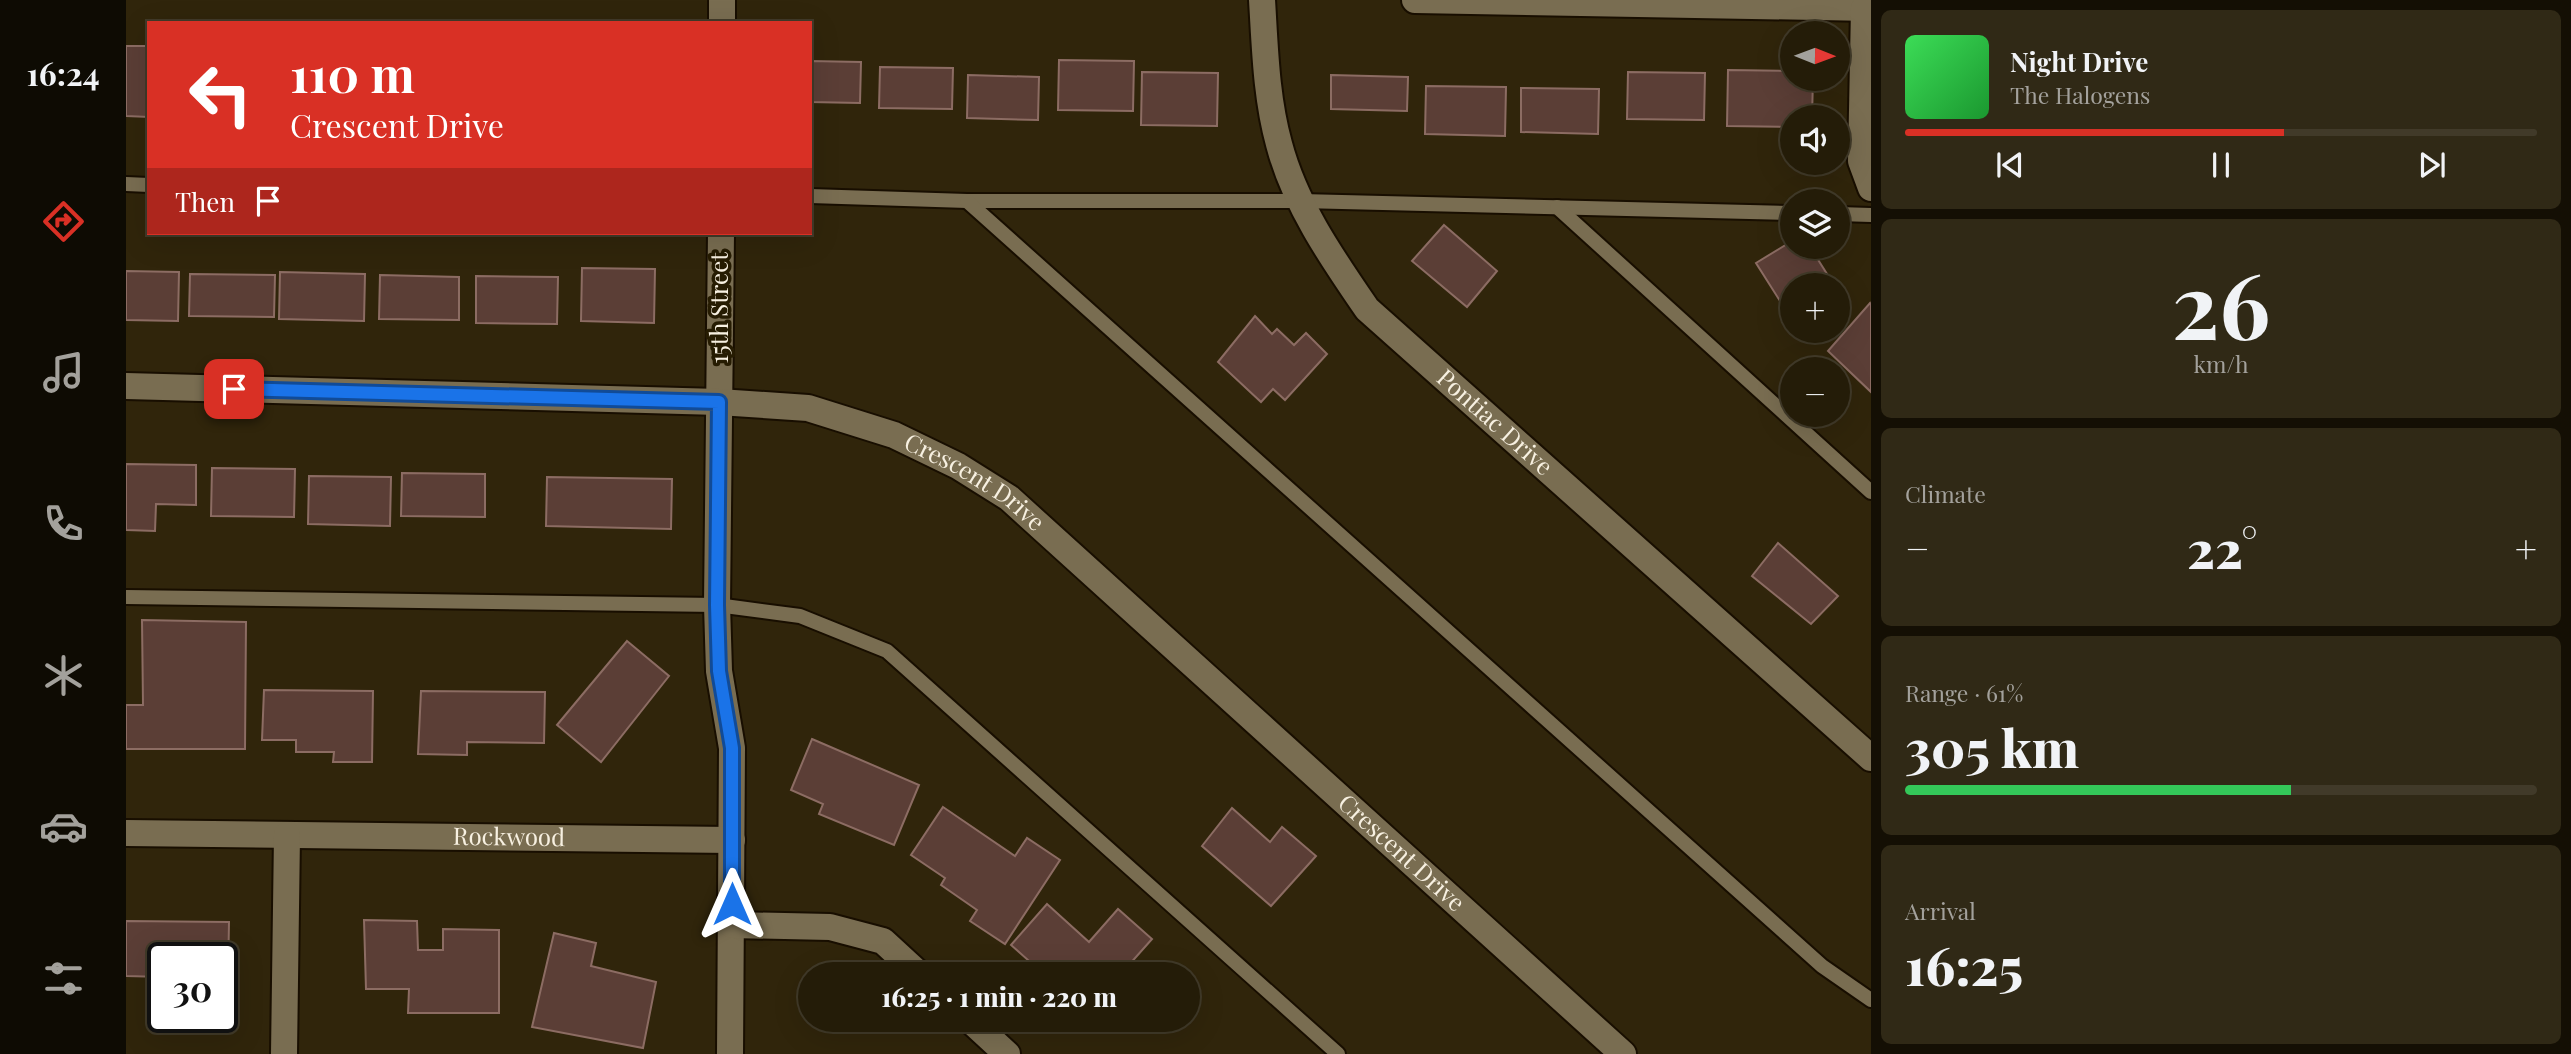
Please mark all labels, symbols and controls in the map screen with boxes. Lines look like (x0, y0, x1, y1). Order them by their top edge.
north arrow (1780, 21, 1850, 91)
map controls (1780, 21, 1850, 427)
text: 110 m (290, 40, 415, 105)
text: Night Drive (2010, 44, 2148, 79)
icon: left (175, 49, 266, 140)
text: 16:24 (26, 51, 100, 94)
text: The Halogens (2010, 79, 2150, 110)
text: Crescent Drive (290, 103, 504, 146)
button: sound (1780, 105, 1850, 175)
icon: previous (1991, 146, 2029, 184)
icon: pause (2202, 146, 2240, 184)
icon: next (2413, 146, 2451, 184)
icon: arrive (249, 182, 287, 220)
text: Then (175, 184, 235, 219)
button: layers (1780, 189, 1850, 259)
icon: directions (39, 197, 88, 246)
text: 26 (2172, 242, 2270, 363)
street label: 15th Street (702, 252, 734, 364)
button: + (1780, 273, 1850, 343)
icon: music (39, 348, 88, 397)
text: km/h (2193, 348, 2249, 379)
button: − (1780, 357, 1850, 427)
pin (204, 359, 264, 419)
street label: Pontiac Drive (1431, 361, 1561, 481)
icon: arrive (215, 370, 253, 408)
street label: Crescent Drive (900, 425, 1053, 537)
text: Climate (1905, 478, 1986, 509)
icon: phone (39, 499, 88, 548)
text: 22° (2187, 513, 2257, 582)
text: − (1905, 522, 1930, 573)
text: + (2515, 522, 2537, 573)
icon: climate (39, 651, 88, 700)
text: Range · 61% (1905, 677, 2023, 708)
text: 305 km (1905, 712, 2079, 781)
street label: Crescent Drive (1332, 786, 1473, 917)
icon: car (39, 802, 88, 851)
street label: Rockwood (453, 819, 565, 852)
position arrow (695, 867, 769, 941)
text: Arrival (1905, 895, 1976, 926)
text: 16:25 (1905, 930, 2023, 999)
speed limit sign: 30 (147, 942, 238, 1033)
icon: filters (39, 954, 88, 1003)
text: 16:25 · 1 min · 220 m (881, 979, 1117, 1014)

